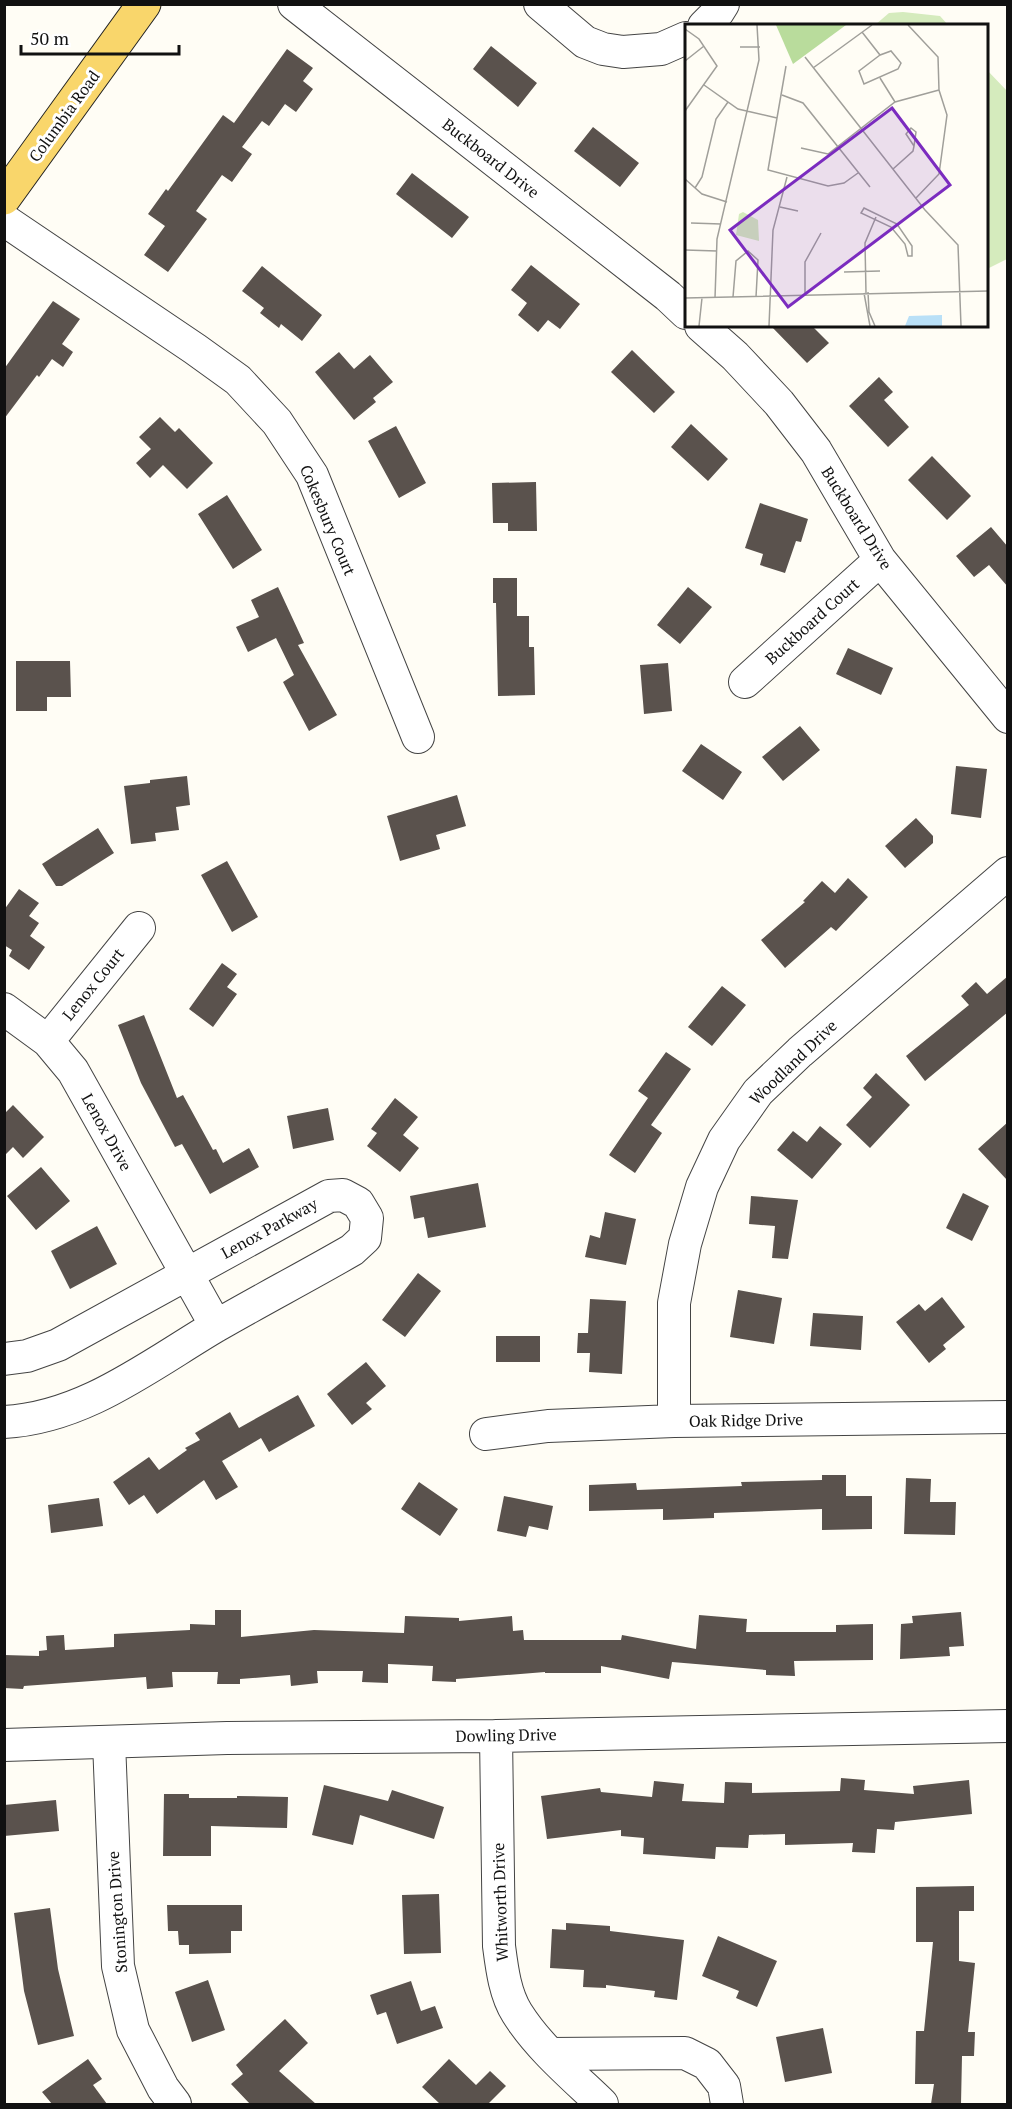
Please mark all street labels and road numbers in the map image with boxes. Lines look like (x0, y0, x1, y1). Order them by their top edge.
street label: Columbia Road (23, 66, 105, 166)
street label: Buckboard Drive (438, 113, 544, 203)
street label: Cokesbury Court (295, 461, 361, 579)
street label: Buckboard Drive (817, 462, 897, 574)
street label: Buckboard Court (760, 573, 864, 669)
street label: Lenox Court (57, 943, 129, 1025)
street label: Woodland Drive (744, 1015, 842, 1109)
street label: Lenox Drive (77, 1089, 137, 1175)
street label: Lenox Parkway (217, 1192, 322, 1264)
street label: Oak Ridge Drive (689, 1408, 803, 1432)
street label: Dowling Drive (455, 1723, 557, 1747)
street label: Whitworth Drive (487, 1842, 513, 1962)
street label: Stonington Drive (102, 1850, 132, 1974)

